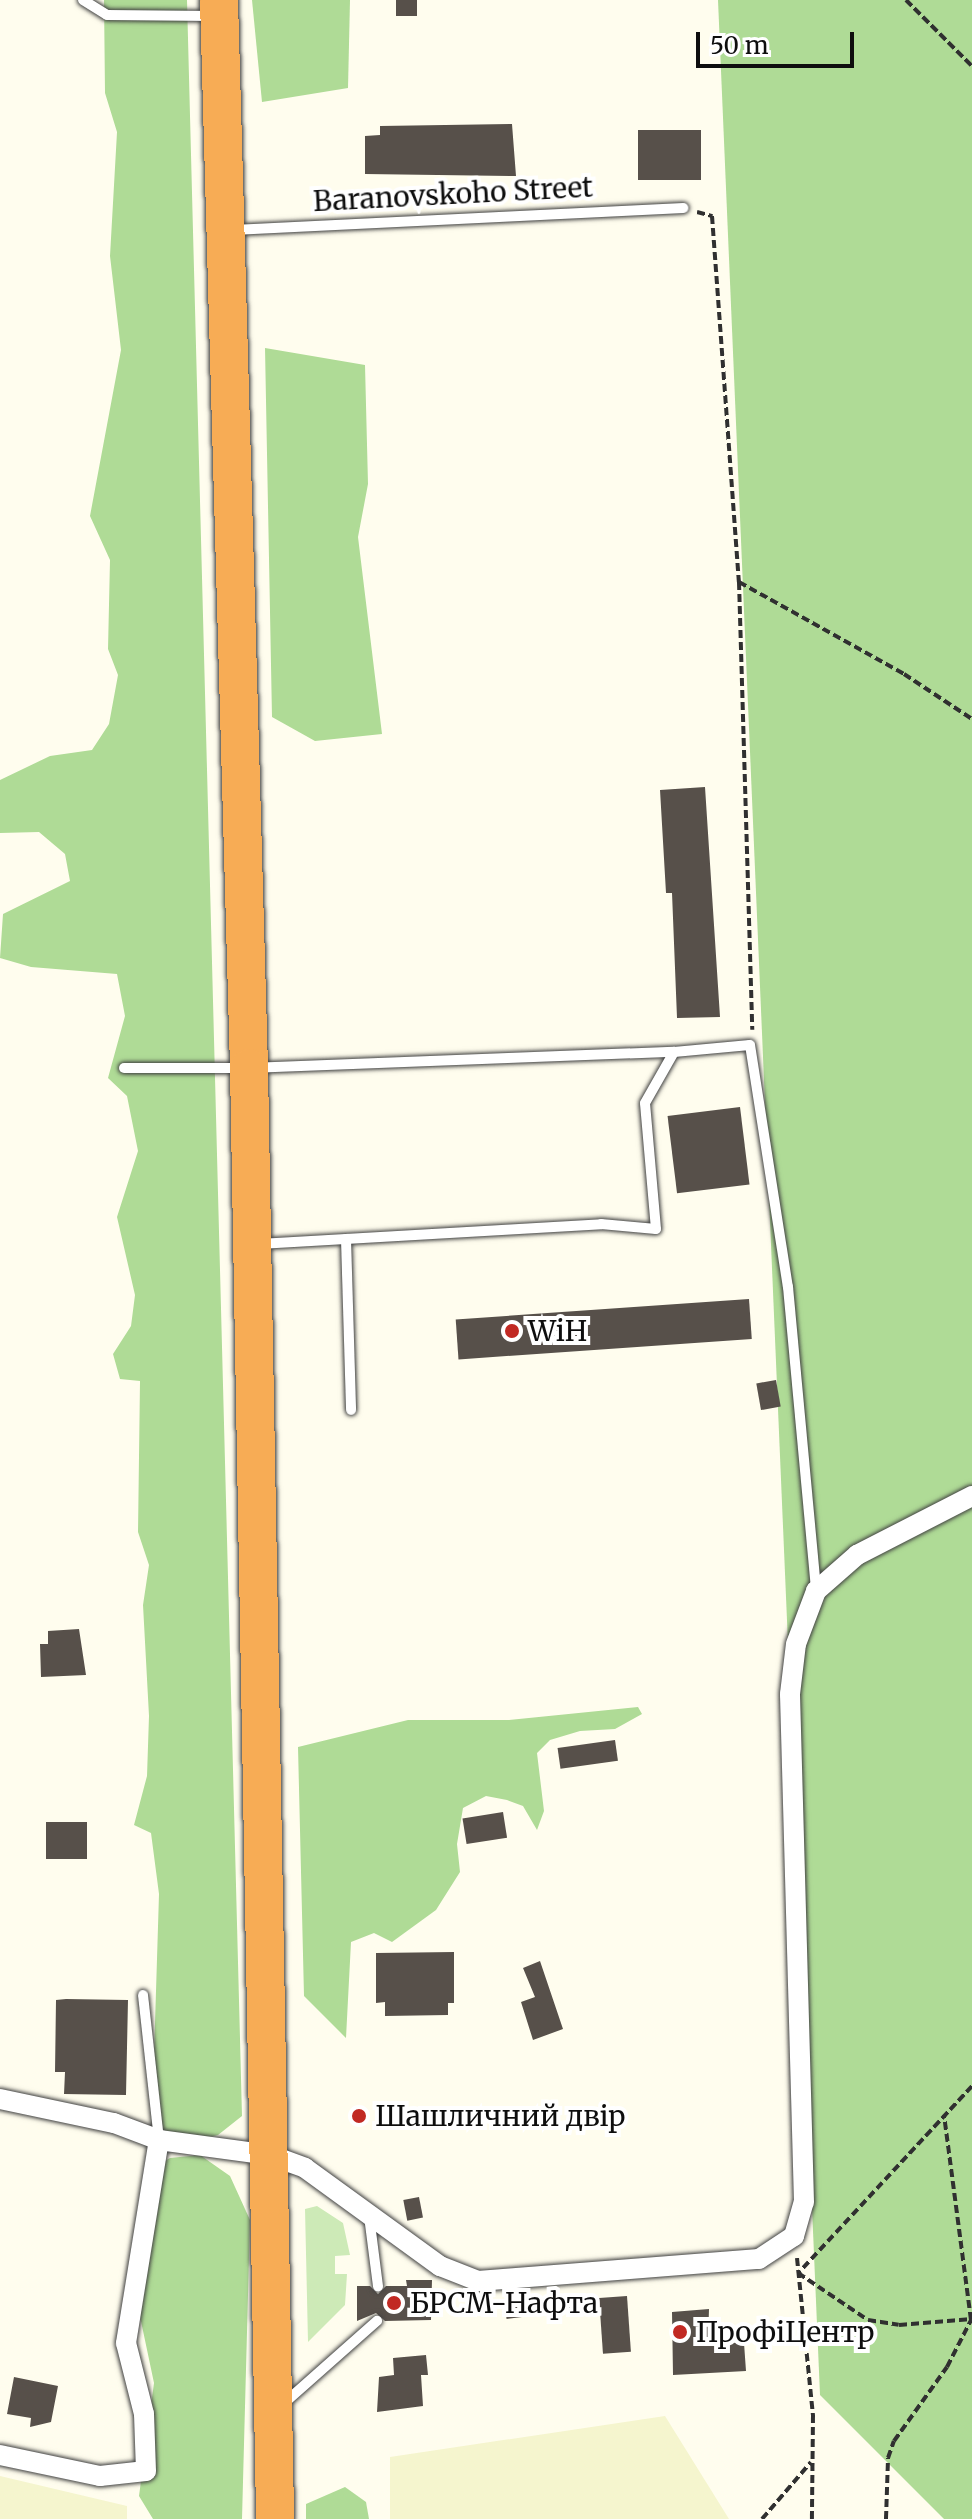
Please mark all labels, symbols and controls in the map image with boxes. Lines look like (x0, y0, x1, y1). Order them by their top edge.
scale bar (700, 16, 858, 66)
text: 50 m (710, 30, 769, 61)
street label: Baranovskoho Street (312, 170, 594, 218)
place label: WiH (528, 1314, 587, 1348)
marker: WiH (503, 1322, 521, 1340)
place label: Шашличний двір (375, 2099, 625, 2133)
marker: Шашличний двір (350, 2107, 368, 2125)
place label: БРСМ-Нафта (410, 2286, 598, 2320)
marker: БРСМ-Нафта (385, 2294, 403, 2312)
place label: ПрофіЦентр (696, 2315, 875, 2349)
marker: ПрофіЦентр (671, 2323, 689, 2341)

